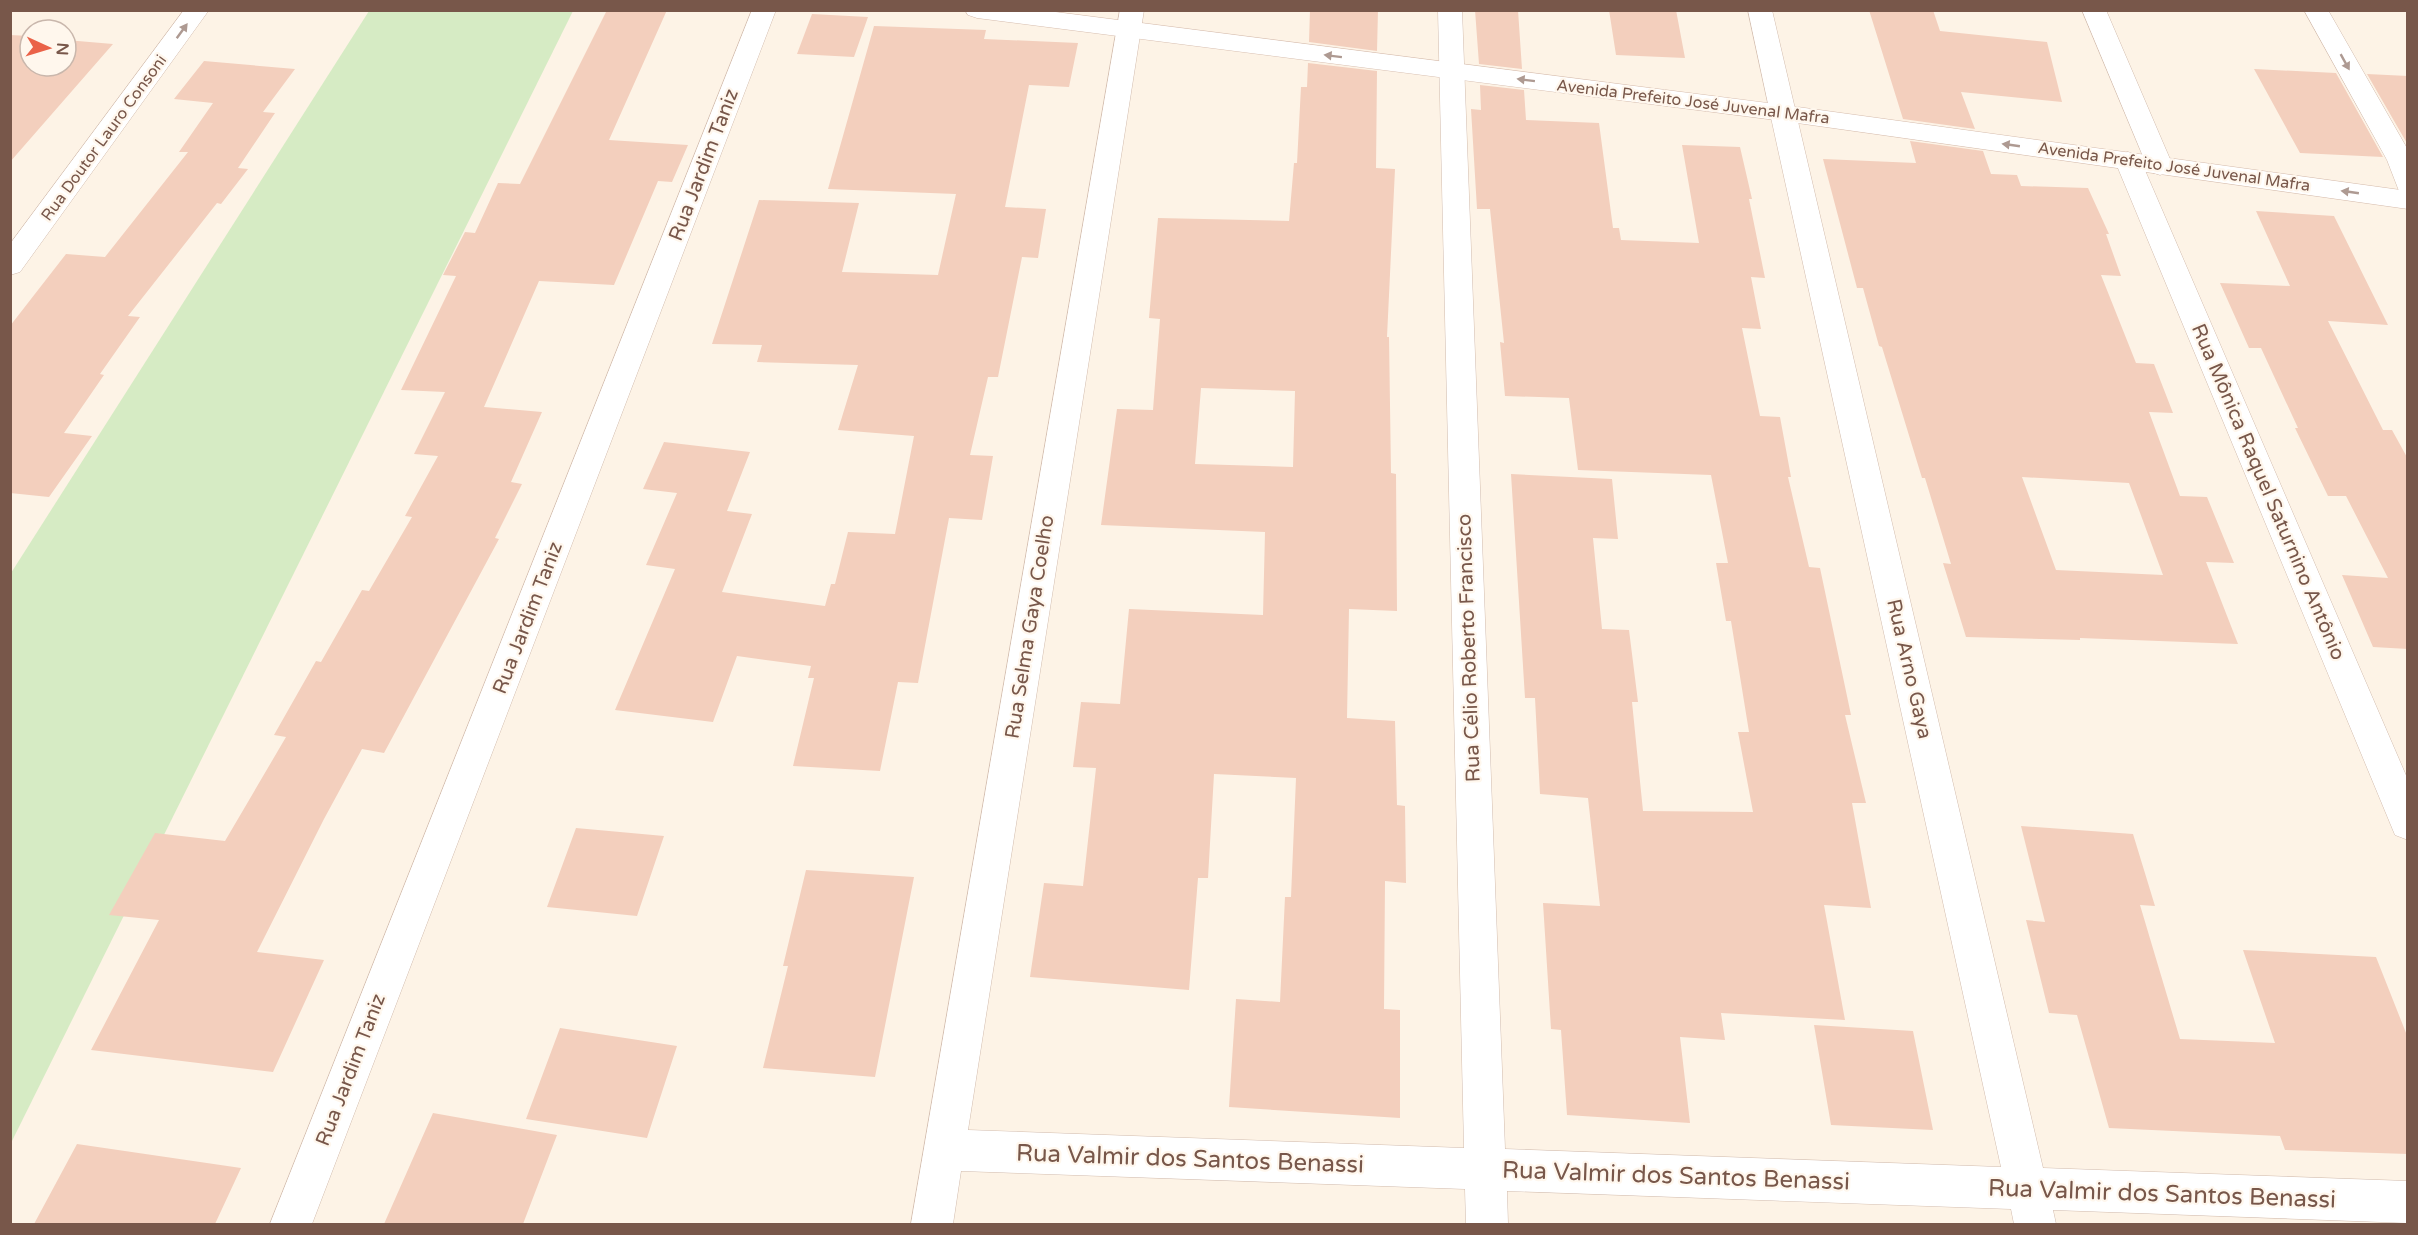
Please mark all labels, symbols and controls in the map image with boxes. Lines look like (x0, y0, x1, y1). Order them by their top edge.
north arrow (18, 18, 78, 78)
one-way arrow (176, 24, 188, 40)
text: N (52, 42, 72, 56)
street label: Rua Doutor Lauro Consoni (37, 51, 171, 225)
one-way arrow (1323, 51, 1342, 61)
one-way arrow (2339, 53, 2349, 70)
street label: Avenida Prefeito José Juvenal Mafra (1555, 75, 1831, 129)
one-way arrow (1516, 76, 1535, 85)
street label: Rua Jardim Taniz (664, 86, 744, 244)
street label: Avenida Prefeito José Juvenal Mafra (2036, 138, 2312, 196)
one-way arrow (2001, 140, 2020, 149)
one-way arrow (2340, 187, 2359, 196)
street label: Rua Mônica Raquel Saturnino Antônio (2186, 320, 2350, 664)
street label: Rua Célio Roberto Francisco (1452, 513, 1486, 783)
street label: Rua Selma Gaya Coelho (1000, 514, 1060, 740)
street label: Rua Jardim Taniz (488, 539, 568, 697)
street label: Rua Arno Gaya (1881, 597, 1937, 741)
street label: Rua Jardim Taniz (311, 991, 391, 1149)
street label: Rua Valmir dos Santos Benassi (1015, 1138, 1365, 1180)
street label: Rua Valmir dos Santos Benassi (1501, 1155, 1851, 1197)
street label: Rua Valmir dos Santos Benassi (1987, 1173, 2337, 1215)

